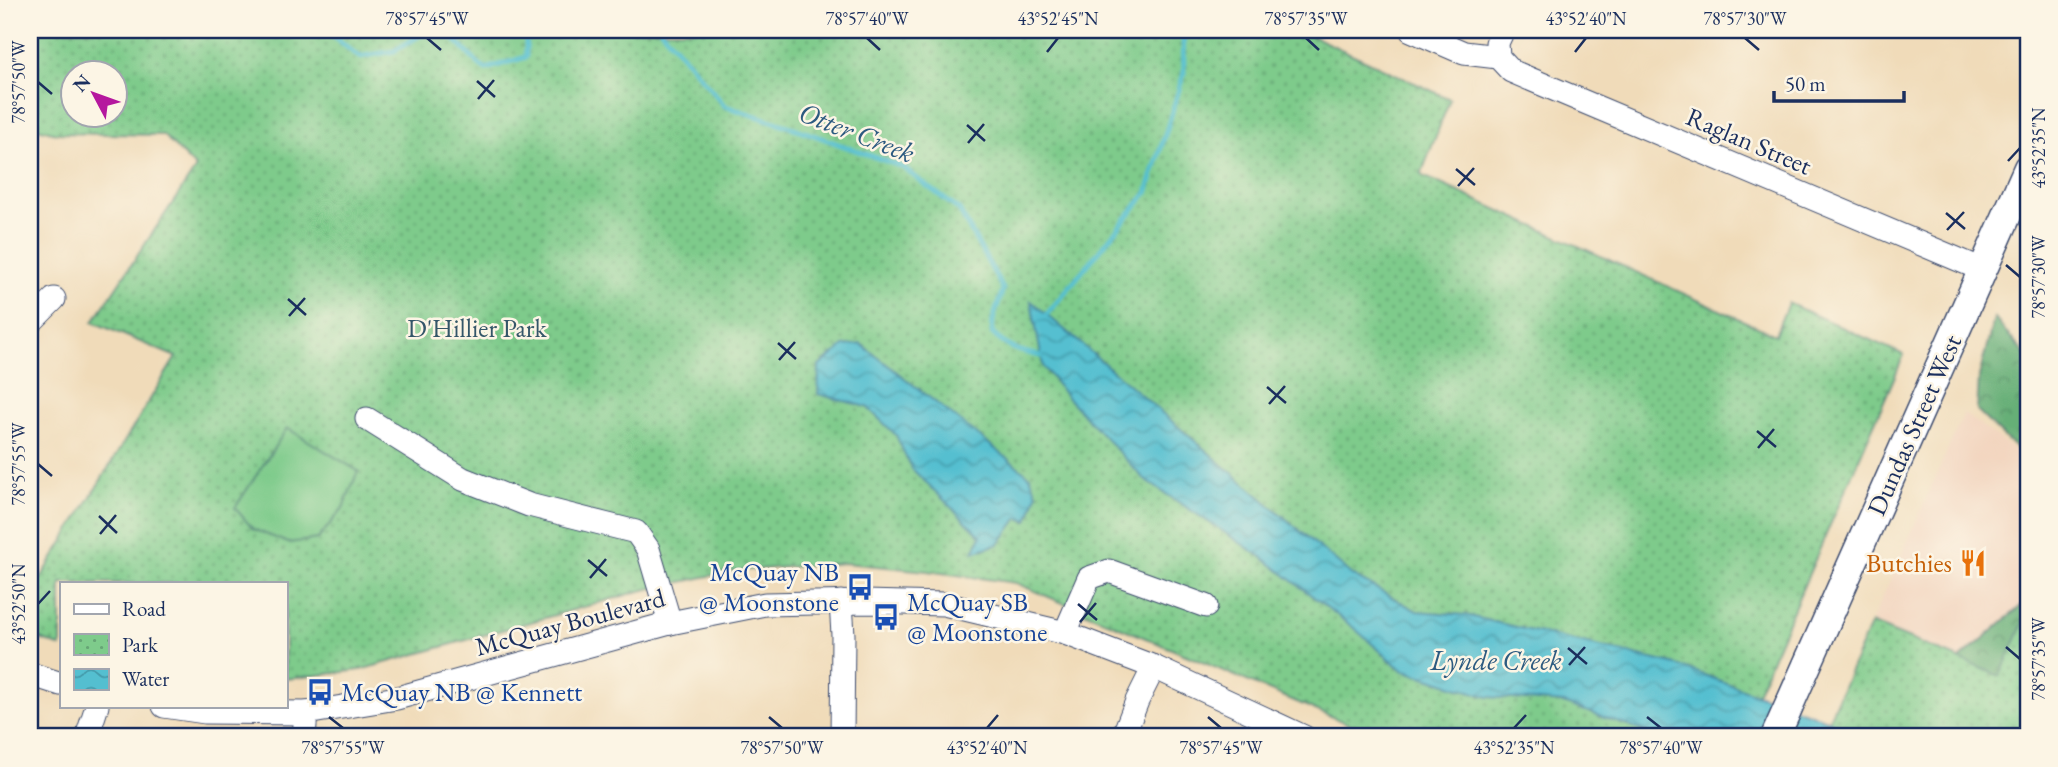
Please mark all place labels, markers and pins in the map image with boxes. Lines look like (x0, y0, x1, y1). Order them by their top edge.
place label: Butchies (1866, 546, 1952, 580)
restaurant icon: Butchies (1958, 548, 1988, 578)
place label: McQuay NB @ Moonstone (699, 555, 839, 619)
bus stop icon: McQuay NB @ Moonstone (845, 572, 875, 602)
place label: McQuay SB @ Moonstone (907, 585, 1047, 649)
bus stop icon: McQuay SB @ Moonstone (871, 602, 901, 632)
place label: McQuay NB @ Kennett (341, 675, 582, 709)
bus stop icon: McQuay NB @ Kennett (305, 677, 335, 707)

